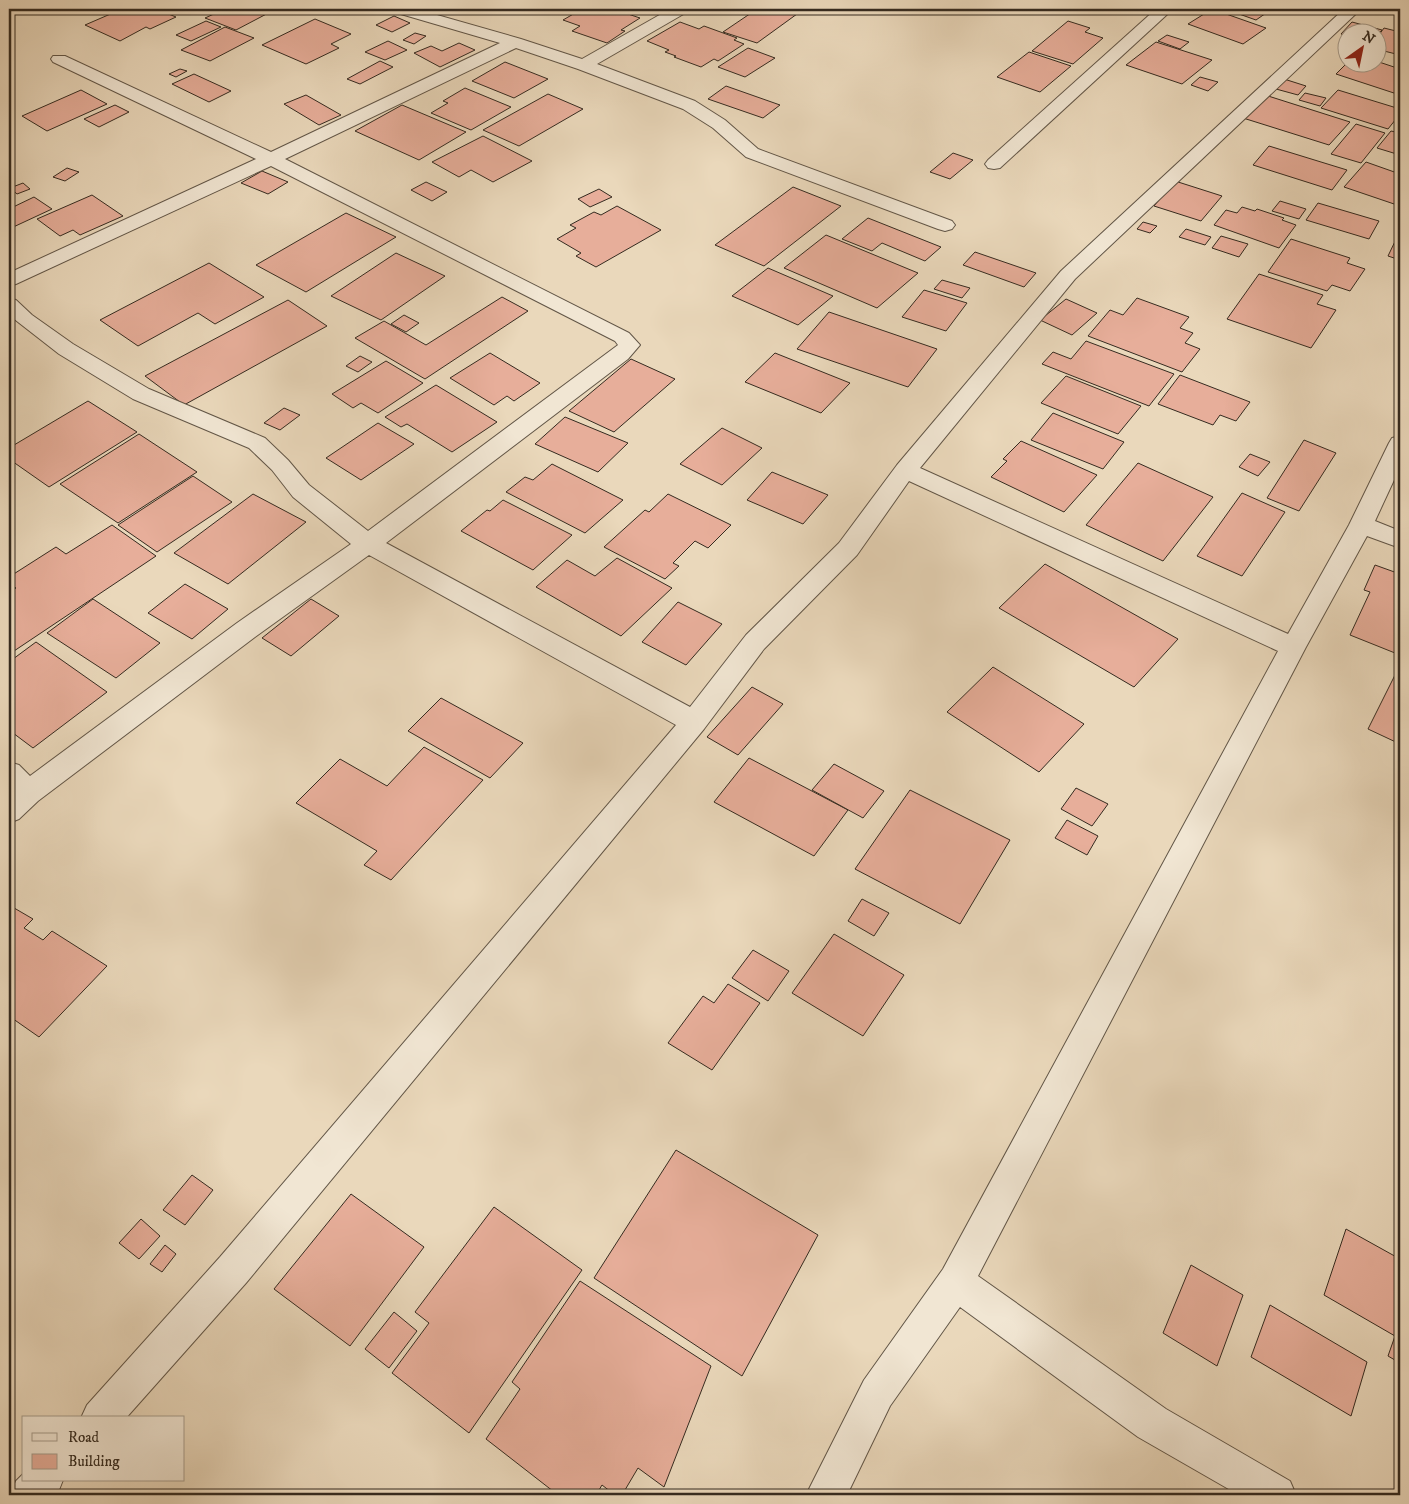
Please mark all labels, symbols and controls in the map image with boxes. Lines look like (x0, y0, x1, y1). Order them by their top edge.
north arrow (1336, 22, 1386, 72)
text: N (1359, 27, 1379, 49)
legend (22, 1416, 185, 1482)
text: Road (68, 1428, 100, 1447)
text: Building (68, 1452, 120, 1471)

